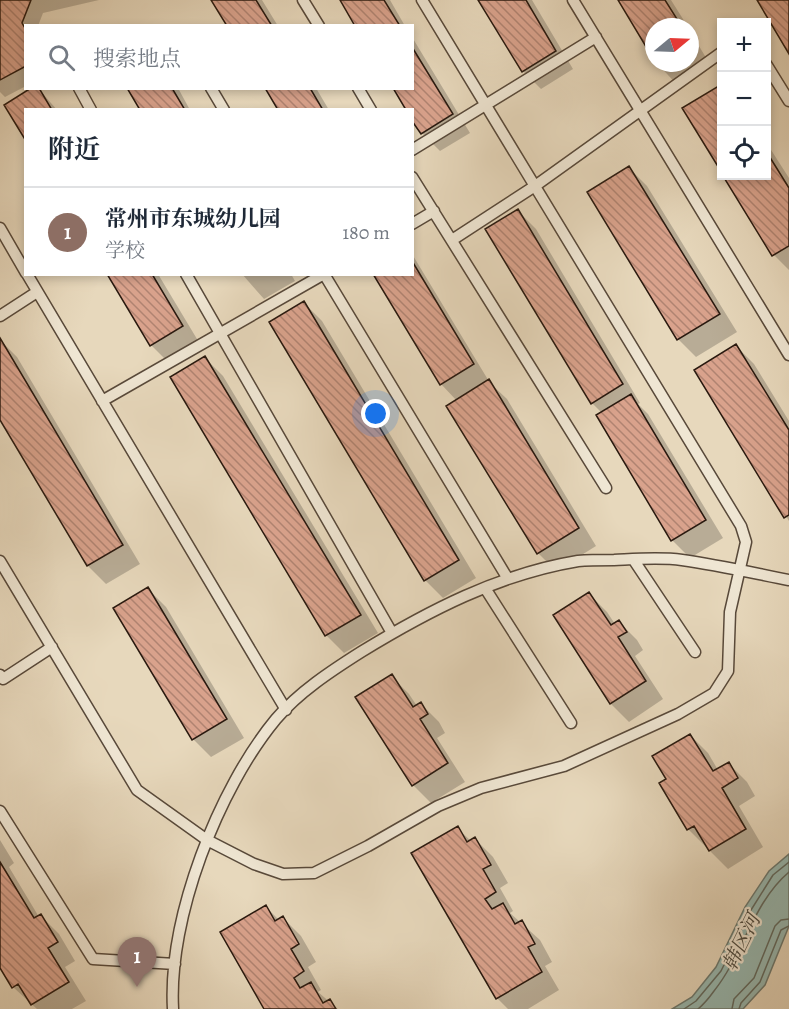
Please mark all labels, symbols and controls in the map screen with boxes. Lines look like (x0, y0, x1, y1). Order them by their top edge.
north arrow (645, 18, 699, 72)
map controls (717, 18, 771, 180)
button: + (717, 18, 771, 72)
search box (24, 24, 414, 90)
icon: search (45, 41, 78, 74)
text: 搜索地点 (93, 44, 181, 74)
button: − (717, 72, 771, 126)
button: locate (717, 126, 771, 180)
text: 附近 (48, 132, 100, 167)
text: 常州市东城幼儿园 (105, 204, 281, 234)
text: 1 (64, 219, 71, 246)
text: 180 m (342, 219, 390, 246)
text: 学校 (105, 237, 145, 264)
your location (361, 399, 390, 428)
water label: 韩区河 (716, 907, 768, 975)
pin: 1 (118, 938, 156, 987)

